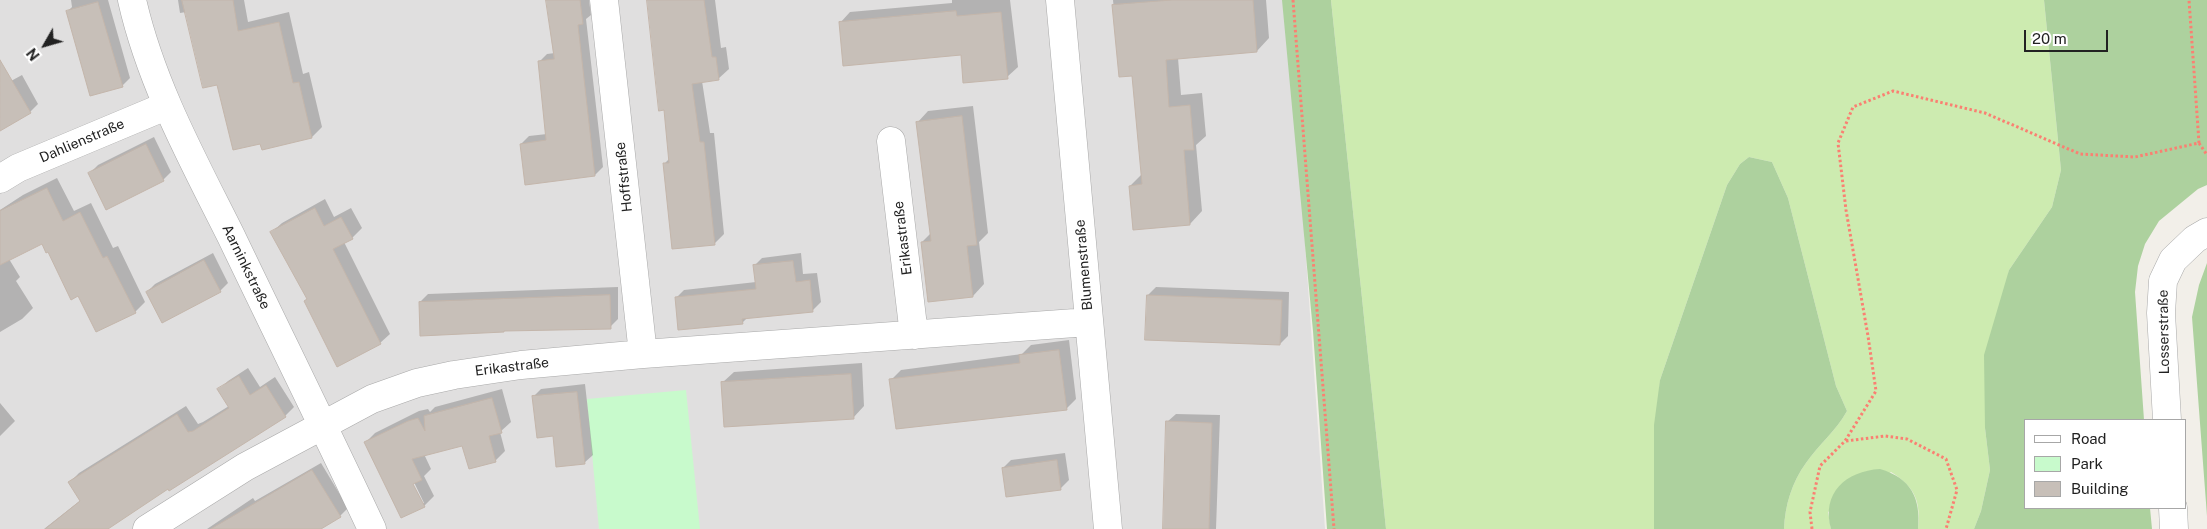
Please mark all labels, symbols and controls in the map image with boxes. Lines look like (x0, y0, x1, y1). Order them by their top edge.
north arrow (20, 20, 70, 70)
scale bar (2027, 20, 2111, 52)
text: 20 m (2032, 30, 2067, 47)
text: N (24, 45, 43, 63)
street label: Dahlienstraße (37, 116, 127, 166)
street label: Hoffstraße (612, 141, 636, 213)
street label: Erikastraße (890, 200, 916, 276)
street label: Blumenstraße (1072, 219, 1096, 311)
street label: Aarninkstraße (218, 222, 274, 312)
street label: Losserstraße (2155, 290, 2173, 374)
street label: Erikastraße (474, 354, 550, 380)
legend (2024, 419, 2187, 509)
text: Road (2071, 430, 2107, 447)
text: Park (2071, 455, 2103, 472)
text: Building (2071, 480, 2129, 497)

